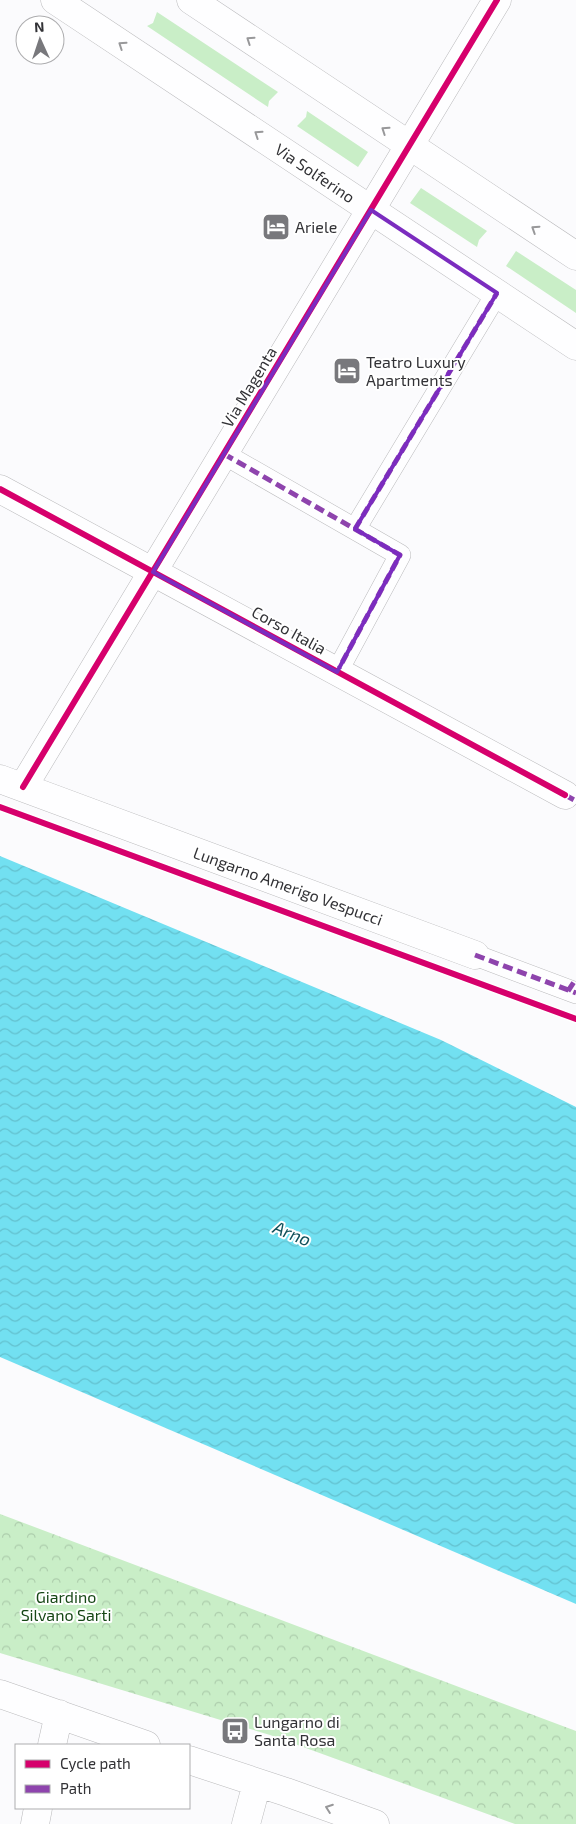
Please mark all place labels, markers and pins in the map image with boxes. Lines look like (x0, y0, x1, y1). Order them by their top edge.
hotel icon: Ariele (261, 212, 291, 242)
place label: Ariele (295, 217, 337, 236)
place label: Teatro Luxury Apartments (366, 352, 466, 389)
hotel icon: Teatro Luxury Apartments (332, 356, 362, 386)
place label: Lungarno di Santa Rosa (254, 1712, 340, 1749)
bus stop icon: Lungarno di Santa Rosa (220, 1716, 250, 1746)

